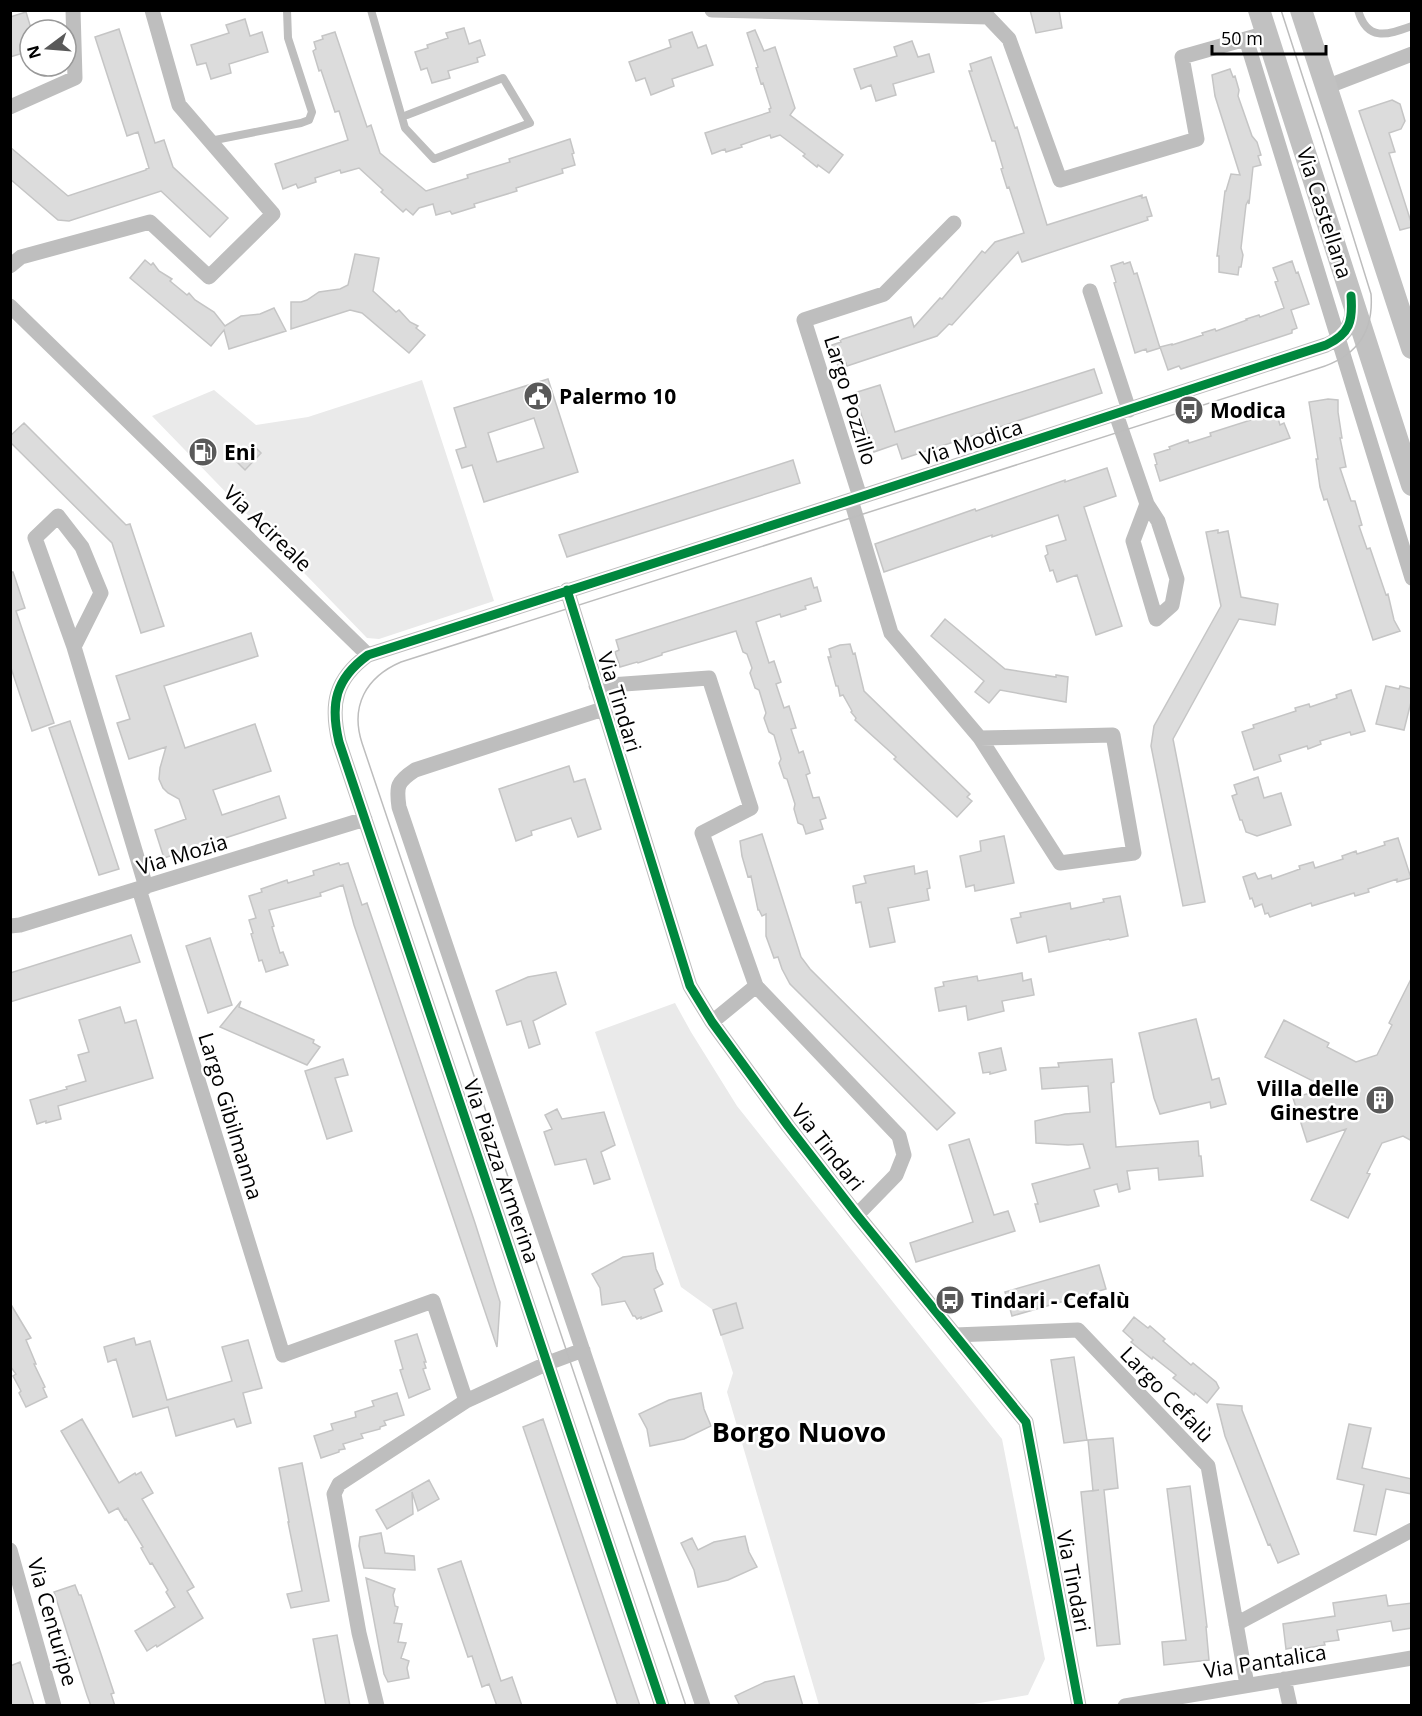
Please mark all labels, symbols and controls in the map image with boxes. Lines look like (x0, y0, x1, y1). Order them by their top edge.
north arrow (18, 18, 78, 78)
scale bar (1212, 18, 1326, 56)
text: 50 m (1221, 26, 1263, 50)
text: N (21, 43, 46, 61)
street label: Via Castellana (1291, 144, 1359, 282)
street label: Largo Pozzillo (818, 332, 884, 468)
public building icon: Palermo 10 (522, 380, 554, 412)
place label: Palermo 10 (559, 382, 676, 410)
bus stop icon: Modica (1173, 394, 1205, 426)
place label: Modica (1210, 396, 1286, 424)
street label: Via Modica (916, 412, 1026, 472)
fuel station icon: Eni (187, 436, 219, 468)
place label: Eni (224, 438, 256, 466)
street label: Via Acireale (218, 479, 318, 577)
street label: Via Tindari (592, 649, 648, 755)
street label: Via Mozia (133, 827, 231, 881)
street label: Largo Gibilmanna (192, 1029, 270, 1203)
place label: Villa delle Ginestre (1257, 1074, 1359, 1126)
street label: Via Piazza Armerina (457, 1075, 547, 1267)
building icon: Villa delle Ginestre (1364, 1084, 1396, 1116)
street label: Via Tindari (785, 1098, 871, 1196)
bus stop icon: Tindari - Cefalù (934, 1284, 966, 1316)
place label: Tindari - Cefalù (971, 1286, 1130, 1314)
street label: Largo Cefalù (1114, 1340, 1220, 1448)
district label: Borgo Nuovo (712, 1413, 886, 1450)
street label: Via Tindari (1050, 1528, 1098, 1634)
street label: Via Centuripe (21, 1555, 85, 1689)
street label: Via Pantalica (1202, 1638, 1328, 1684)

